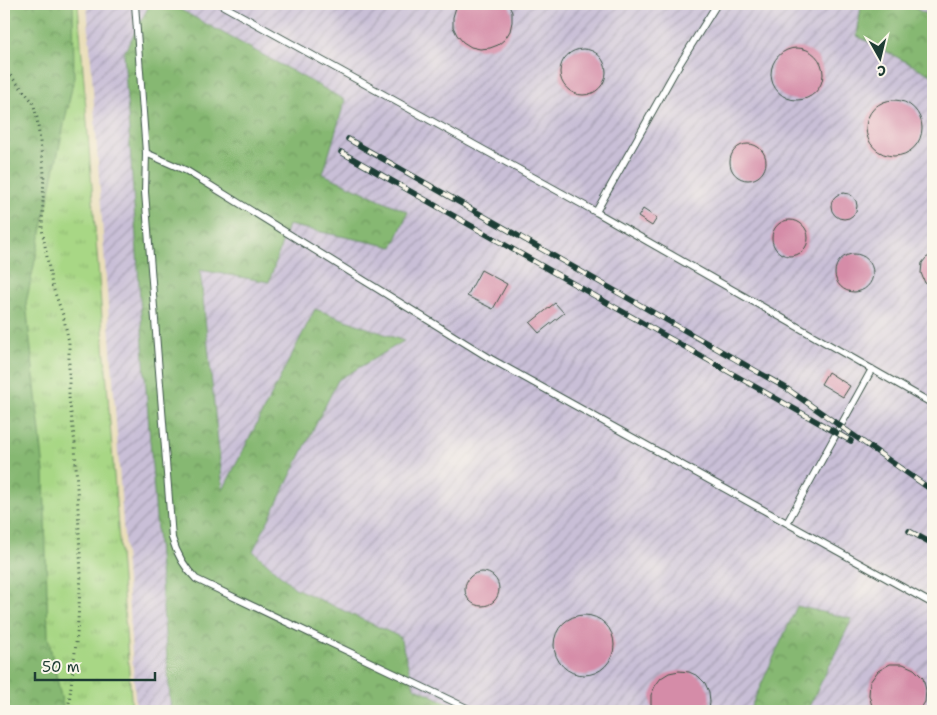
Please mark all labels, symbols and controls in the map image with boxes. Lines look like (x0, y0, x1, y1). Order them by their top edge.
north arrow (854, 32, 904, 82)
text: С (876, 61, 887, 80)
scale bar (35, 650, 155, 682)
text: 50 m (42, 657, 80, 677)

